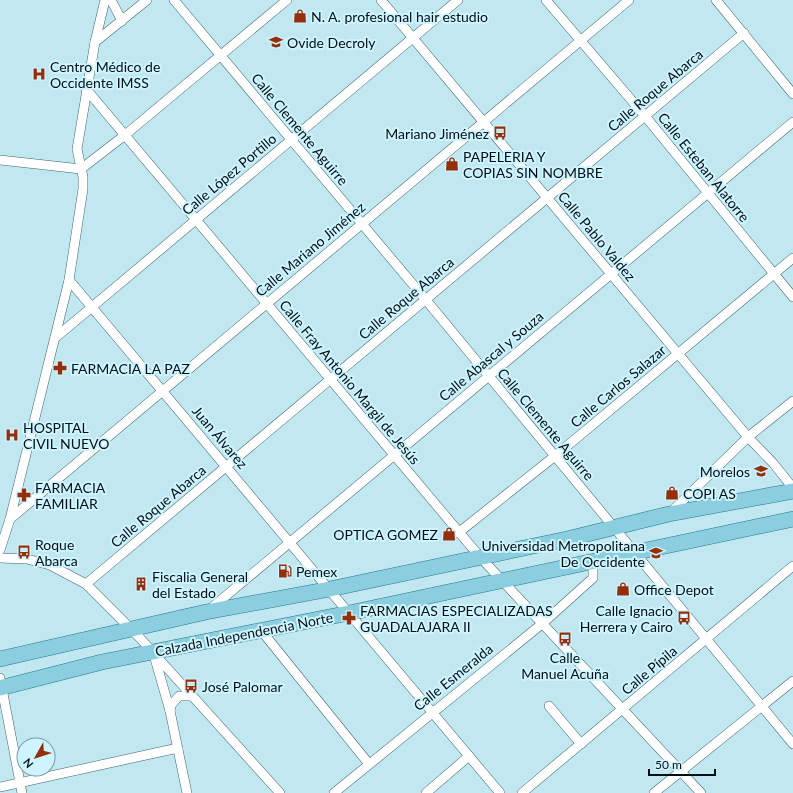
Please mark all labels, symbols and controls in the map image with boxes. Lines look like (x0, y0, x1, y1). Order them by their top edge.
shop icon: N. A. profesional hair estudio (292, 8, 308, 24)
place label: N. A. profesional hair estudio (311, 8, 488, 25)
school or university icon: Ovide Decroly (268, 34, 284, 50)
place label: Ovide Decroly (287, 34, 376, 51)
street label: Calle Roque Abarca (604, 45, 706, 135)
place label: Centro Médico de Occidente IMSS (50, 58, 160, 91)
hospital icon: Centro Médico de Occidente IMSS (31, 66, 47, 82)
street label: Calle Clemente Aguirre (248, 69, 352, 189)
street label: Calle Esteban Alatorre (655, 109, 753, 225)
place label: Mariano Jiménez (385, 125, 489, 142)
bus stop icon: Mariano Jiménez (492, 125, 508, 141)
street label: Calle López Portillo (178, 130, 280, 218)
place label: PAPELERIA Y COPIAS SIN NOMBRE (463, 148, 603, 181)
shop icon: PAPELERIA Y COPIAS SIN NOMBRE (444, 156, 460, 172)
street label: Calle Pablo Valdez (555, 188, 639, 284)
street label: Calle Mariano Jiménez (252, 198, 368, 300)
street label: Calle Roque Abarca (355, 253, 457, 343)
street label: Calle Fray Antonio Margil de Jesús (276, 296, 424, 468)
street label: Calle Abascal y Souza (435, 307, 547, 405)
street label: Calle Carlos Salazar (567, 341, 669, 431)
pharmacy icon: FARMACIA LA PAZ (52, 360, 68, 376)
place label: FARMACIA LA PAZ (71, 360, 190, 377)
street label: Calle Clemente Aguirre (494, 364, 598, 484)
street label: Juan Álvarez (189, 402, 251, 472)
place label: HOSPITAL CIVIL NUEVO (23, 419, 110, 452)
hospital icon: HOSPITAL CIVIL NUEVO (4, 427, 20, 443)
street label: Calle Roque Abarca (107, 461, 209, 551)
place label: Morelos (700, 463, 750, 480)
school or university icon: Morelos (753, 463, 769, 479)
place label: FARMACIA FAMILIAR (35, 479, 106, 512)
shop icon: COPI AS (664, 485, 680, 501)
place label: COPI AS (683, 485, 736, 502)
pharmacy icon: FARMACIA FAMILIAR (16, 487, 32, 503)
place label: OPTICA GOMEZ (333, 526, 438, 543)
shop icon: OPTICA GOMEZ (441, 526, 457, 542)
place label: Roque Abarca (35, 536, 78, 569)
place label: Universidad Metropolitana De Occidente (482, 537, 645, 570)
bus stop icon: Roque Abarca (16, 544, 32, 560)
school or university icon: Universidad Metropolitana De Occidente (648, 545, 664, 561)
fuel station icon: Pemex (277, 563, 293, 579)
place label: Pemex (296, 563, 337, 580)
place label: Fiscalia General del Estado (152, 568, 248, 601)
building icon: Fiscalia General del Estado (133, 576, 149, 592)
shop icon: Office Depot (615, 581, 631, 597)
place label: Office Depot (634, 581, 714, 598)
place label: FARMACIAS ESPECIALIZADAS GUADALAJARA II (360, 602, 553, 635)
place label: Calle Ignacio Herrera y Cairo (580, 602, 673, 635)
street label: Calzada Independencia Norte (154, 608, 334, 660)
pharmacy icon: FARMACIAS ESPECIALIZADAS GUADALAJARA II (341, 610, 357, 626)
bus stop icon: Calle Ignacio Herrera y Cairo (676, 610, 692, 626)
bus stop icon: Calle Manuel Acuña (557, 631, 573, 647)
street label: Calle Esmeralda (410, 640, 496, 714)
street label: Calle Pípila (618, 642, 680, 698)
place label: Calle Manuel Acuña (521, 649, 609, 682)
bus stop icon: José Palomar (183, 678, 199, 694)
place label: José Palomar (202, 678, 283, 695)
north arrow (16, 737, 56, 777)
scale bar (649, 751, 715, 777)
text: N (20, 756, 36, 771)
text: 50 m (655, 757, 682, 772)

